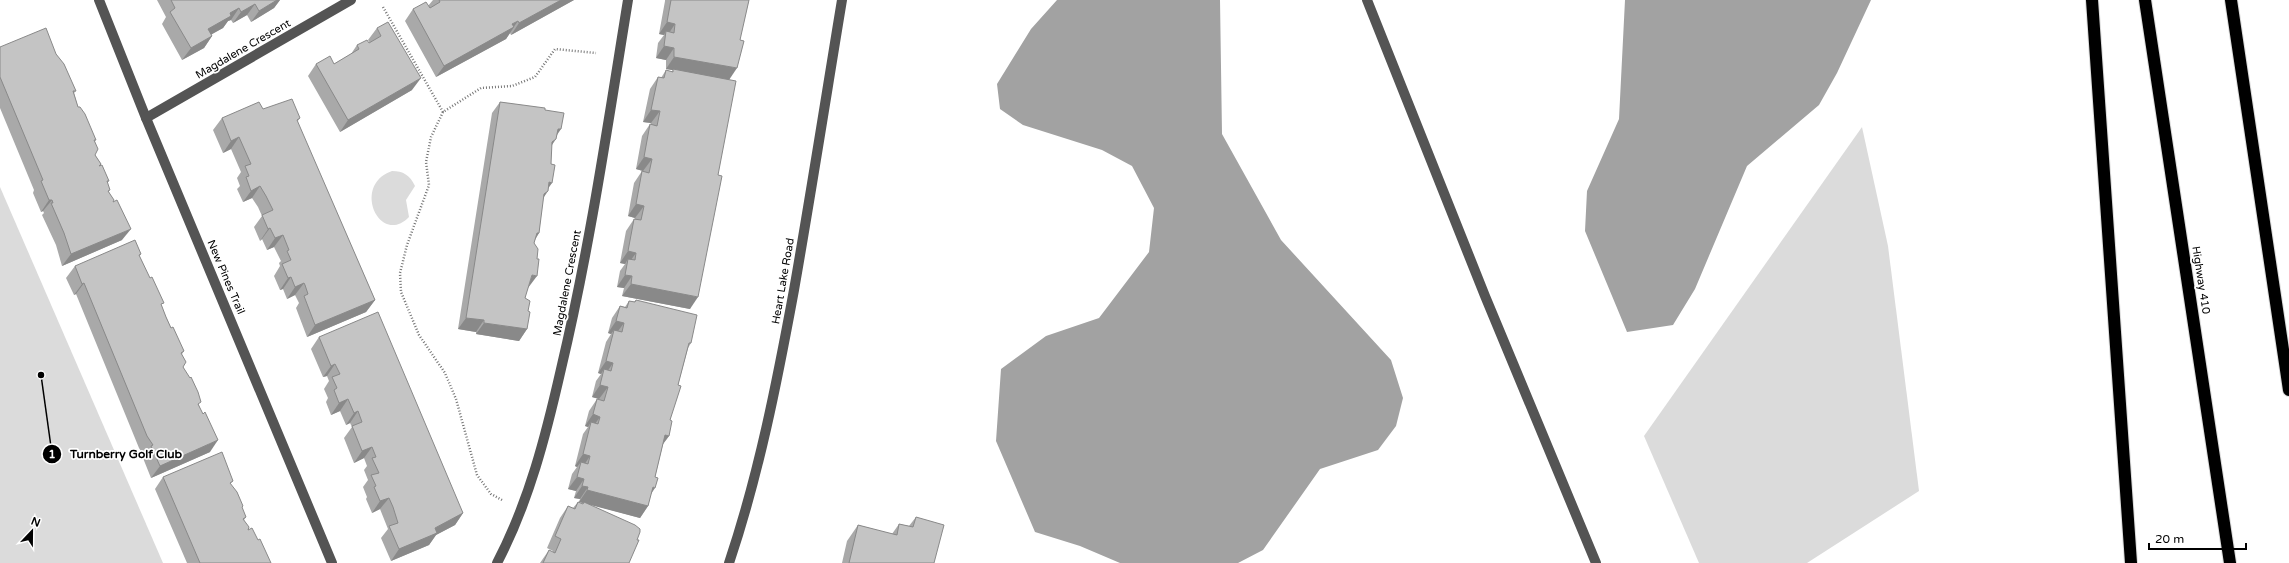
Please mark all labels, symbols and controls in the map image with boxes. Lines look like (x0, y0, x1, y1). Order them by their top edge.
street label: Magdalene Crescent (193, 16, 293, 82)
street label: Magdalene Crescent (550, 229, 584, 337)
street label: Heart Lake Road (769, 237, 797, 325)
street label: New Pines Trail (204, 238, 248, 316)
street label: Highway 410 (2189, 245, 2213, 315)
callout: Turnberry Golf Club (42, 442, 190, 466)
text: 1 (48, 447, 56, 461)
text: Turnberry Golf Club (69, 447, 183, 462)
north arrow (12, 511, 52, 551)
text: N (29, 515, 42, 530)
scale bar (2149, 525, 2246, 551)
text: 20 m (2155, 532, 2184, 546)

